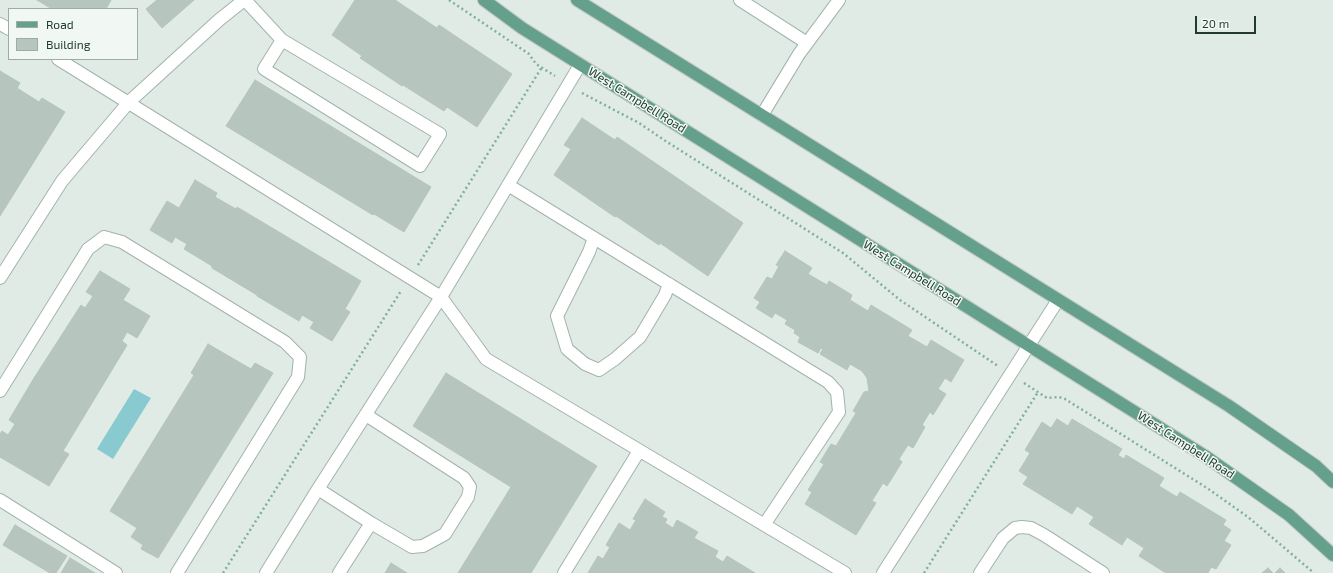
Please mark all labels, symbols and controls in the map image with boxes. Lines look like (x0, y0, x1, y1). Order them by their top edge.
legend (8, 8, 138, 60)
scale bar (1197, 8, 1258, 34)
text: 20 m (1202, 16, 1229, 30)
text: Road (46, 17, 74, 31)
text: Building (46, 37, 90, 51)
street label: West Campbell Road (585, 64, 689, 136)
street label: West Campbell Road (860, 237, 964, 309)
street label: West Campbell Road (1135, 408, 1237, 482)

